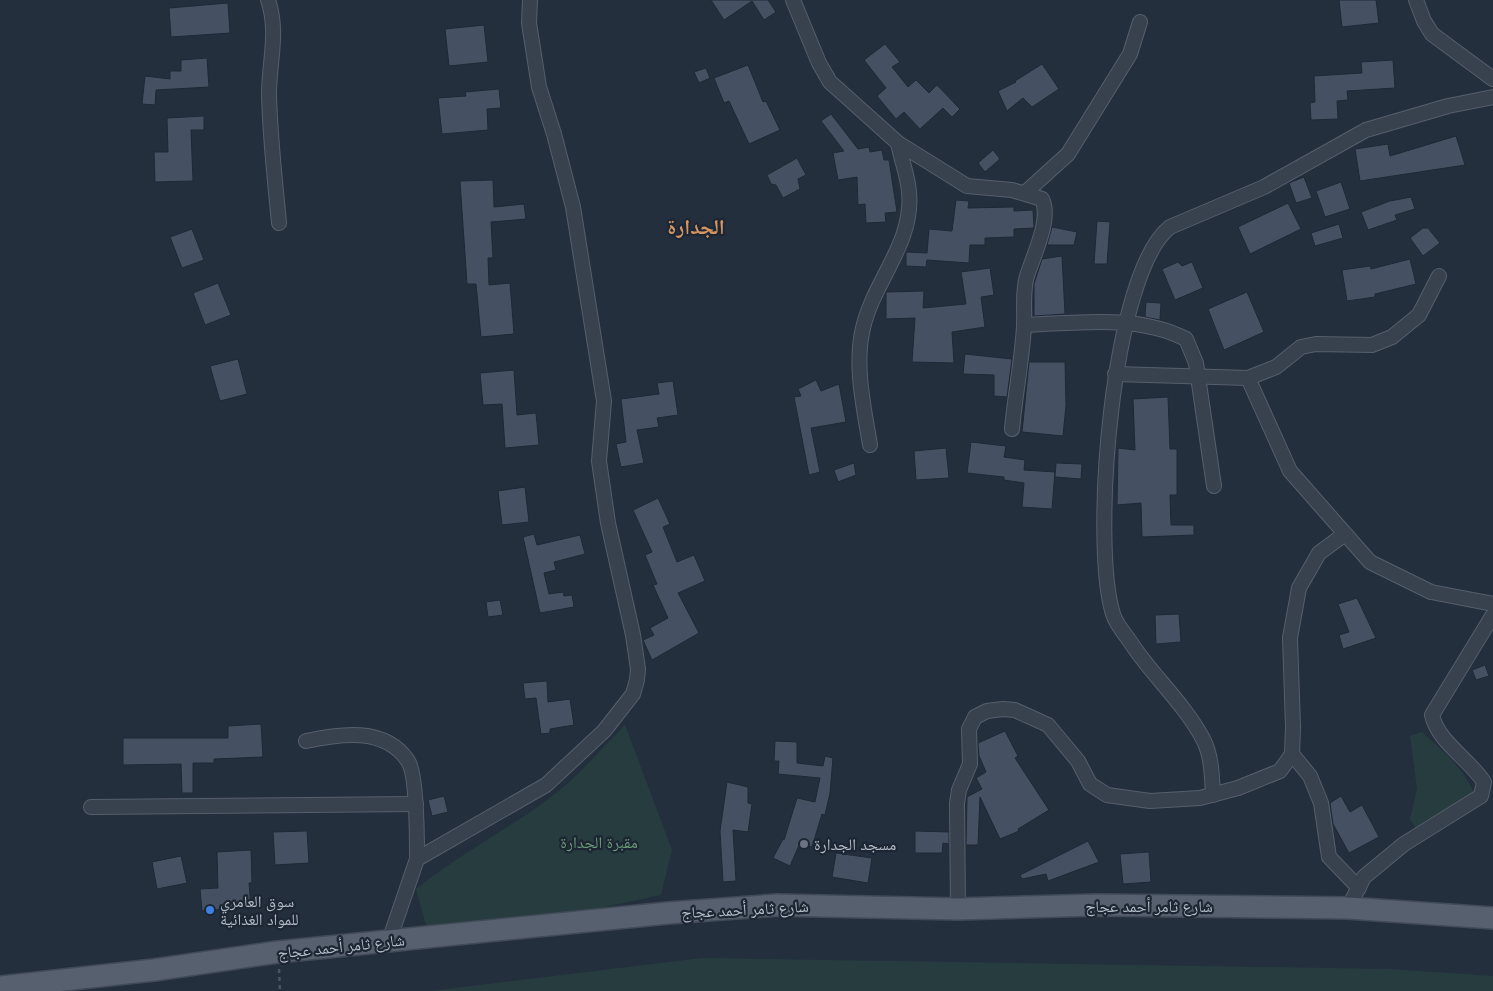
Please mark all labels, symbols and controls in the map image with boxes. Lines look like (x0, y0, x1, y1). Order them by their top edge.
district label: الجدارة (667, 213, 725, 240)
park label: مقبرة الجدارة (560, 832, 638, 852)
place label: مسجد الجدارة (814, 834, 896, 854)
marker: مسجد الجدارة (798, 838, 810, 850)
place label: سوق العامري للمواد الغذائية (220, 891, 299, 929)
street label: شارع ثامر أحمد عجاج (681, 896, 809, 923)
street label: شارع ثامر أحمد عجاج (1085, 896, 1213, 917)
marker: سوق العامري للمواد الغذائية (204, 904, 216, 916)
street label: شارع ثامر أحمد عجاج (276, 929, 406, 964)

